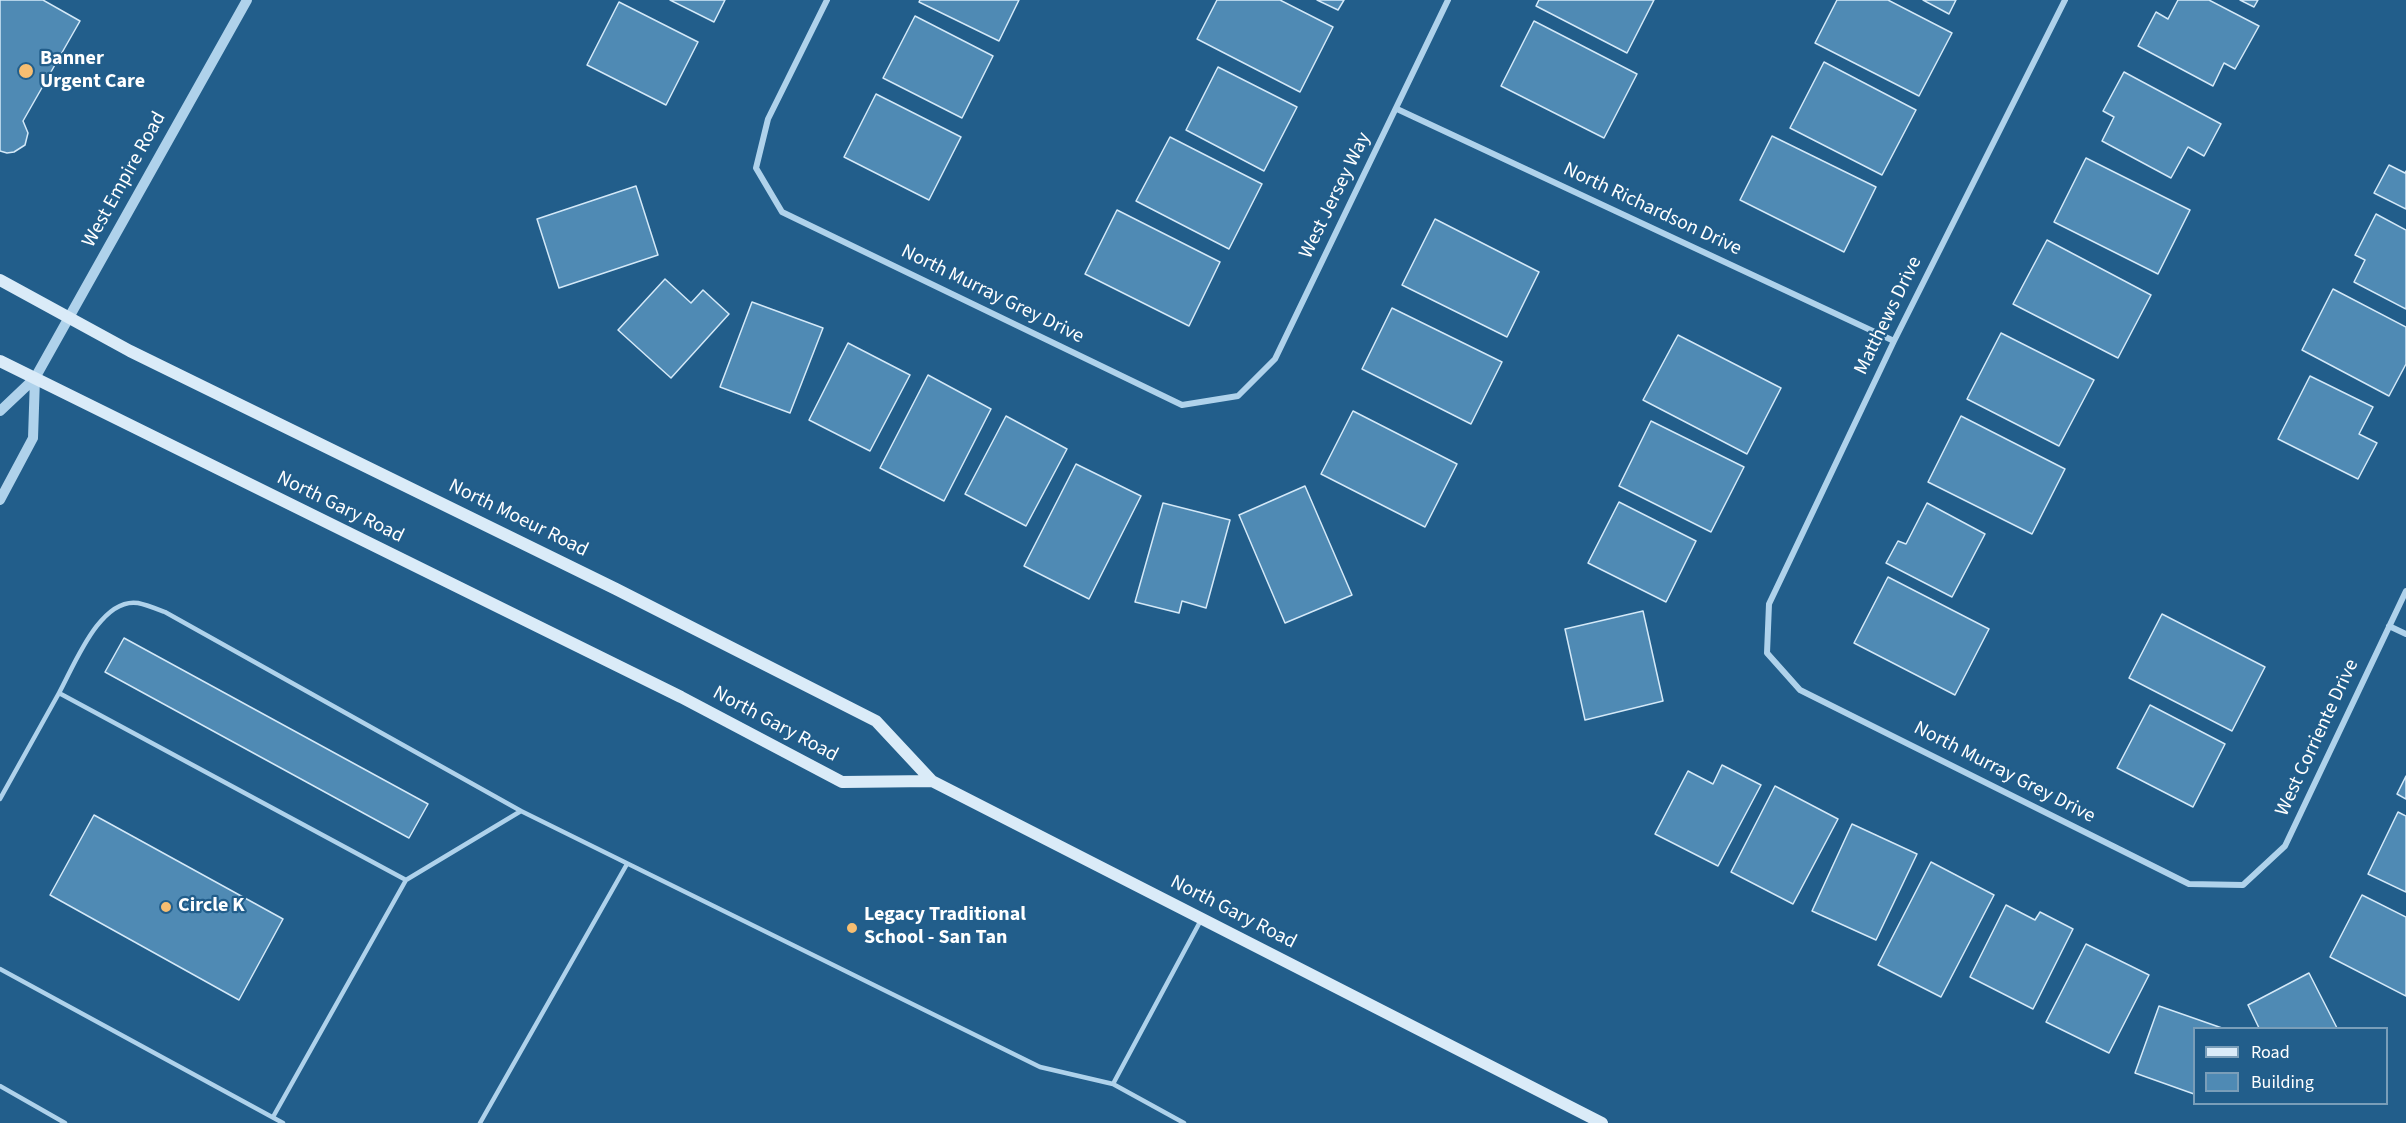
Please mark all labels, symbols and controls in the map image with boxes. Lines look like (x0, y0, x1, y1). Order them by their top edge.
place label: Banner Urgent Care (40, 48, 145, 95)
marker: Banner Urgent Care (17, 62, 35, 80)
street label: West Empire Road (78, 108, 172, 252)
street label: West Jersey Way (1295, 129, 1377, 263)
street label: North Richardson Drive (1559, 158, 1745, 262)
street label: North Murray Grey Drive (897, 240, 1087, 350)
street label: Matthews Drive (1850, 253, 1928, 379)
street label: North Gary Road (273, 467, 407, 549)
street label: North Moeur Road (444, 475, 592, 563)
street label: West Corriente Drive (2271, 656, 2365, 820)
street label: North Gary Road (708, 682, 842, 768)
street label: North Murray Grey Drive (1909, 717, 2099, 829)
street label: North Gary Road (1166, 871, 1300, 955)
place label: Circle K (178, 895, 245, 919)
marker: Circle K (159, 900, 173, 914)
place label: Legacy Traditional School - San Tan (864, 904, 1026, 951)
marker: Legacy Traditional School - San Tan (845, 921, 859, 935)
legend (2193, 1027, 2388, 1105)
text: Road (2251, 1040, 2290, 1065)
text: Building (2251, 1070, 2314, 1095)

